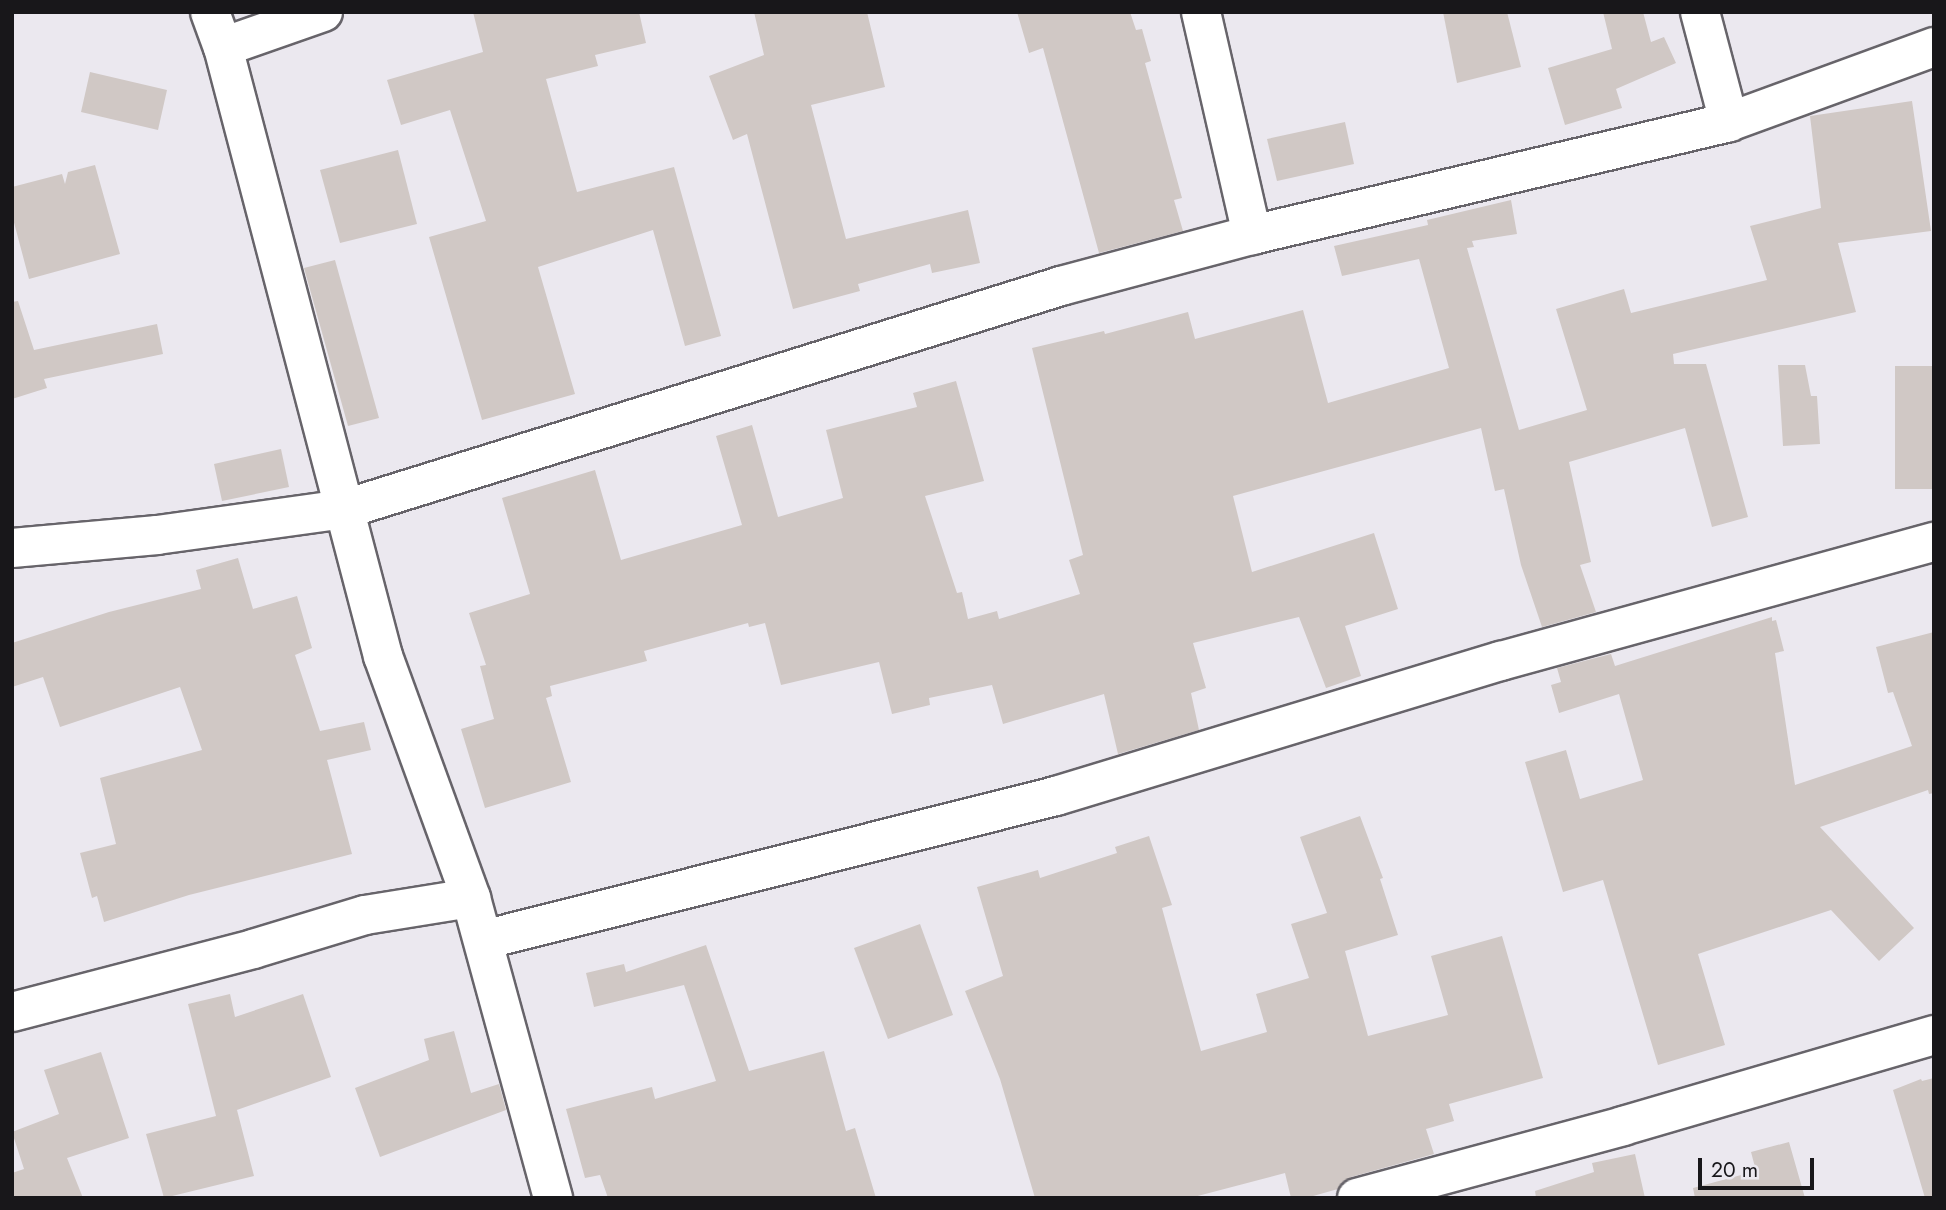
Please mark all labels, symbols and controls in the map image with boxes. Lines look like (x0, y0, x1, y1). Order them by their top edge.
scale bar (1701, 1144, 1816, 1188)
text: 20 m (1711, 1155, 1758, 1185)

